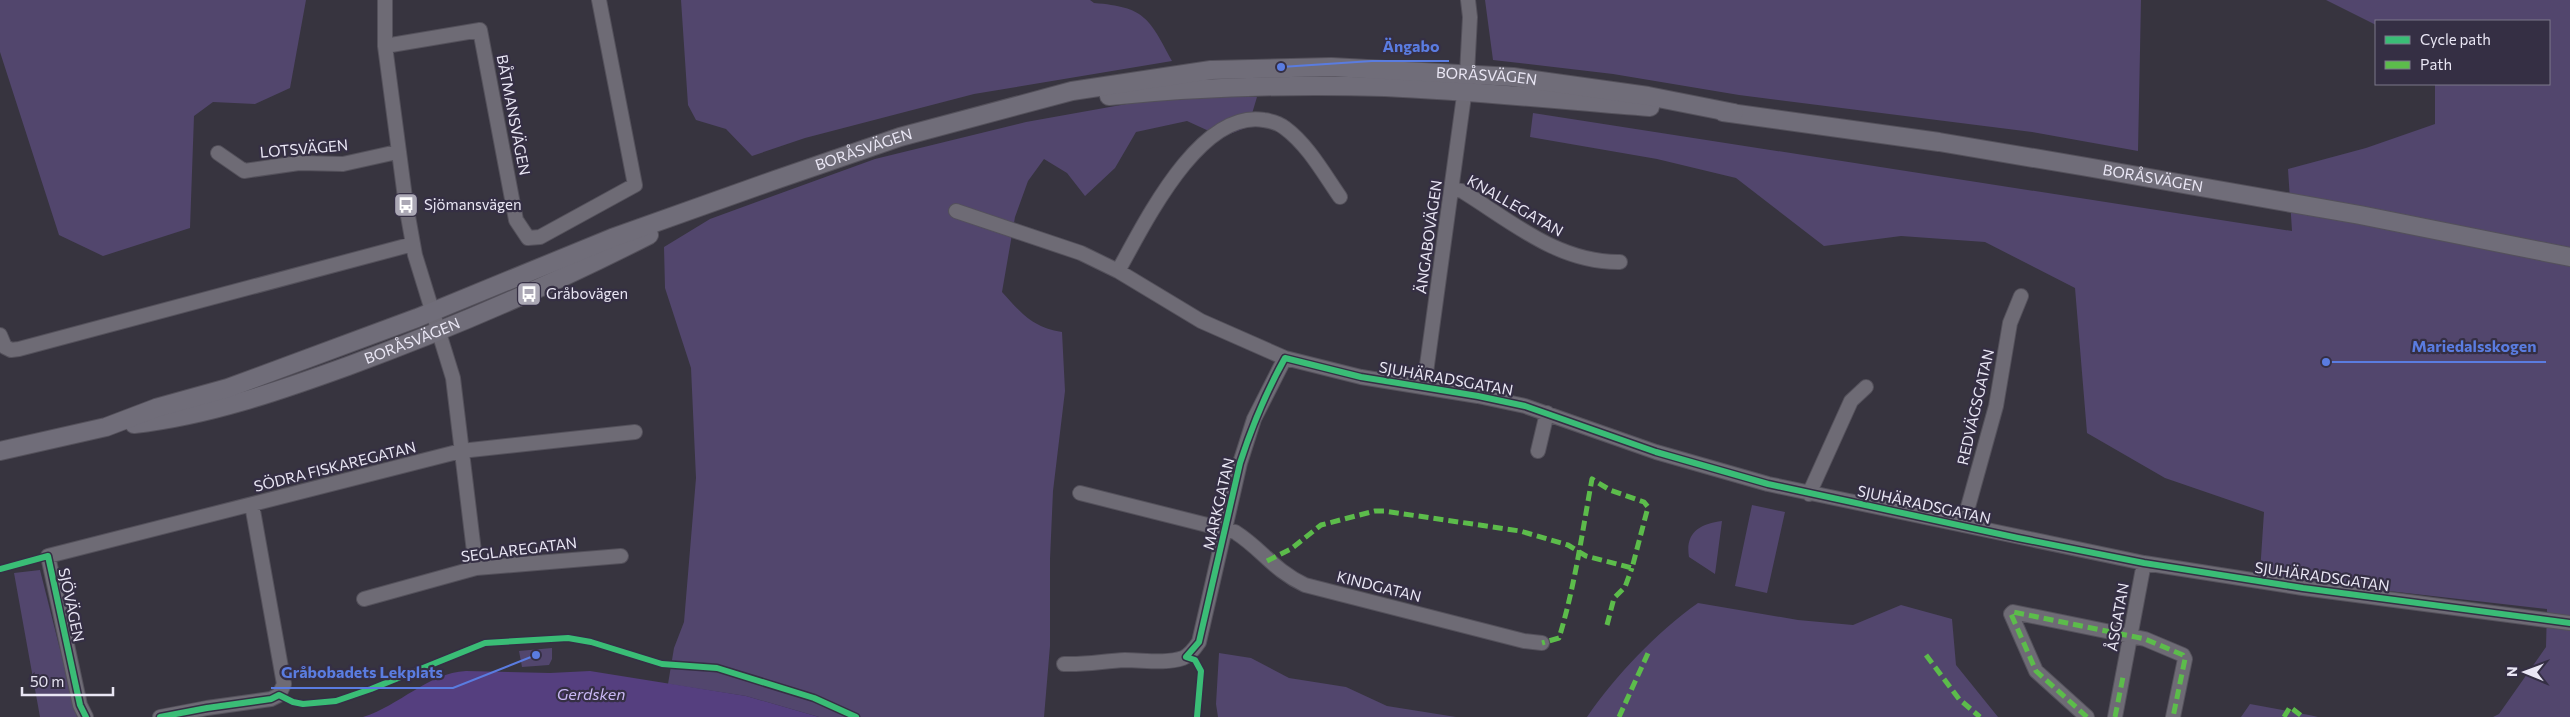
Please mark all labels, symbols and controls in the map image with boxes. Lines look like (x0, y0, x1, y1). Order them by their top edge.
legend (2375, 20, 2550, 85)
callout: Ängabo (1372, 30, 1449, 61)
text: Cycle path (2420, 30, 2491, 48)
text: Ängabo (1383, 36, 1440, 55)
street label: BÅTMANSVÄGEN (493, 53, 535, 177)
text: Path (2420, 55, 2452, 73)
street label: BORÅSVÄGEN (1436, 63, 1538, 88)
street label: BORÅSVÄGEN (813, 124, 914, 174)
street label: LOTSVÄGEN (259, 135, 349, 161)
street label: BORÅSVÄGEN (2102, 160, 2204, 195)
street label: KNALLEGATAN (1464, 170, 1567, 240)
street label: ÄNGABOVÄGEN (1411, 179, 1445, 295)
bus stop icon: Sjömansvägen (393, 192, 419, 218)
place label: Sjömansvägen (424, 195, 522, 213)
bus stop icon: Gråbovägen (516, 281, 542, 307)
place label: Gråbovägen (546, 284, 628, 302)
street label: BORÅSVÄGEN (362, 313, 462, 367)
callout: Mariedalsskogen (2401, 331, 2546, 362)
text: Mariedalsskogen (2412, 336, 2536, 355)
street label: REDVÄGSGATAN (1953, 347, 1997, 467)
street label: SJUHÄRADSGATAN (1378, 357, 1515, 399)
street label: SÖDRA FISKAREGATAN (252, 437, 418, 495)
street label: MARKGATAN (1199, 456, 1237, 552)
street label: SJUHÄRADSGATAN (1856, 481, 1993, 527)
street label: SEGLAREGATAN (460, 533, 578, 565)
street label: SJUHÄRADSGATAN (2254, 558, 2391, 594)
street label: SJÖVÄGEN (55, 566, 89, 644)
street label: KINDGATAN (1335, 567, 1423, 605)
street label: ÅSGATAN (2101, 581, 2132, 652)
north arrow (2500, 647, 2550, 697)
callout: Gråbobadets Lekplats (271, 657, 453, 688)
text: Gråbobadets Lekplats (281, 662, 443, 681)
scale bar (22, 664, 114, 696)
text: N (2503, 666, 2520, 677)
text: 50 m (30, 672, 64, 690)
water label: Gerdsken (557, 684, 625, 703)

